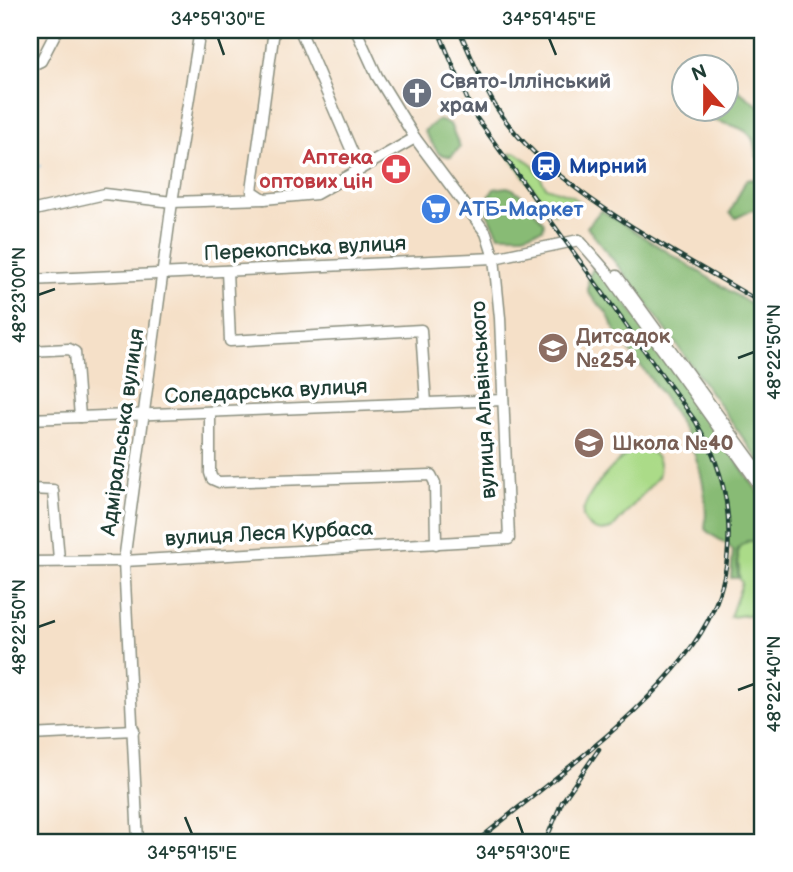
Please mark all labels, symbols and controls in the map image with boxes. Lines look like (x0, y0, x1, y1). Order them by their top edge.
text: 34°59'30"E (171, 9, 265, 30)
text: 34°59'45"E (502, 9, 596, 30)
north arrow (670, 52, 740, 122)
text: N (689, 60, 710, 87)
place label: Свято-Іллінський храм (440, 69, 611, 118)
church icon: Свято-Іллінський храм (400, 76, 434, 110)
place label: Аптека оптових цін (259, 145, 374, 194)
station icon: Мирний (529, 149, 563, 183)
pharmacy icon: Аптека оптових цін (379, 152, 413, 186)
place label: Мирний (569, 154, 647, 179)
supermarket icon: АТБ-Маркет (419, 192, 453, 226)
place label: АТБ-Маркет (458, 197, 583, 222)
street label: Перекопська вулиця (203, 231, 407, 266)
text: 48°23'00"N (9, 247, 30, 343)
street label: вулиця Альвінського (466, 300, 501, 500)
text: 48°22'50"N (764, 304, 785, 400)
place label: Дитсадок №254 (576, 324, 671, 373)
street label: Адміральська вулиця (95, 327, 149, 538)
school or university icon: Дитсадок №254 (536, 331, 570, 365)
street label: Соледарська вулиця (164, 374, 368, 409)
school or university icon: Школа №40 (572, 426, 606, 460)
place label: Школа №40 (612, 431, 734, 456)
street label: вулиця Леся Курбаса (164, 516, 374, 551)
text: 48°22'50"N (9, 579, 30, 675)
text: 48°22'40"N (764, 636, 785, 732)
text: 34°59'15"E (147, 843, 237, 864)
text: 34°59'30"E (476, 843, 570, 864)

